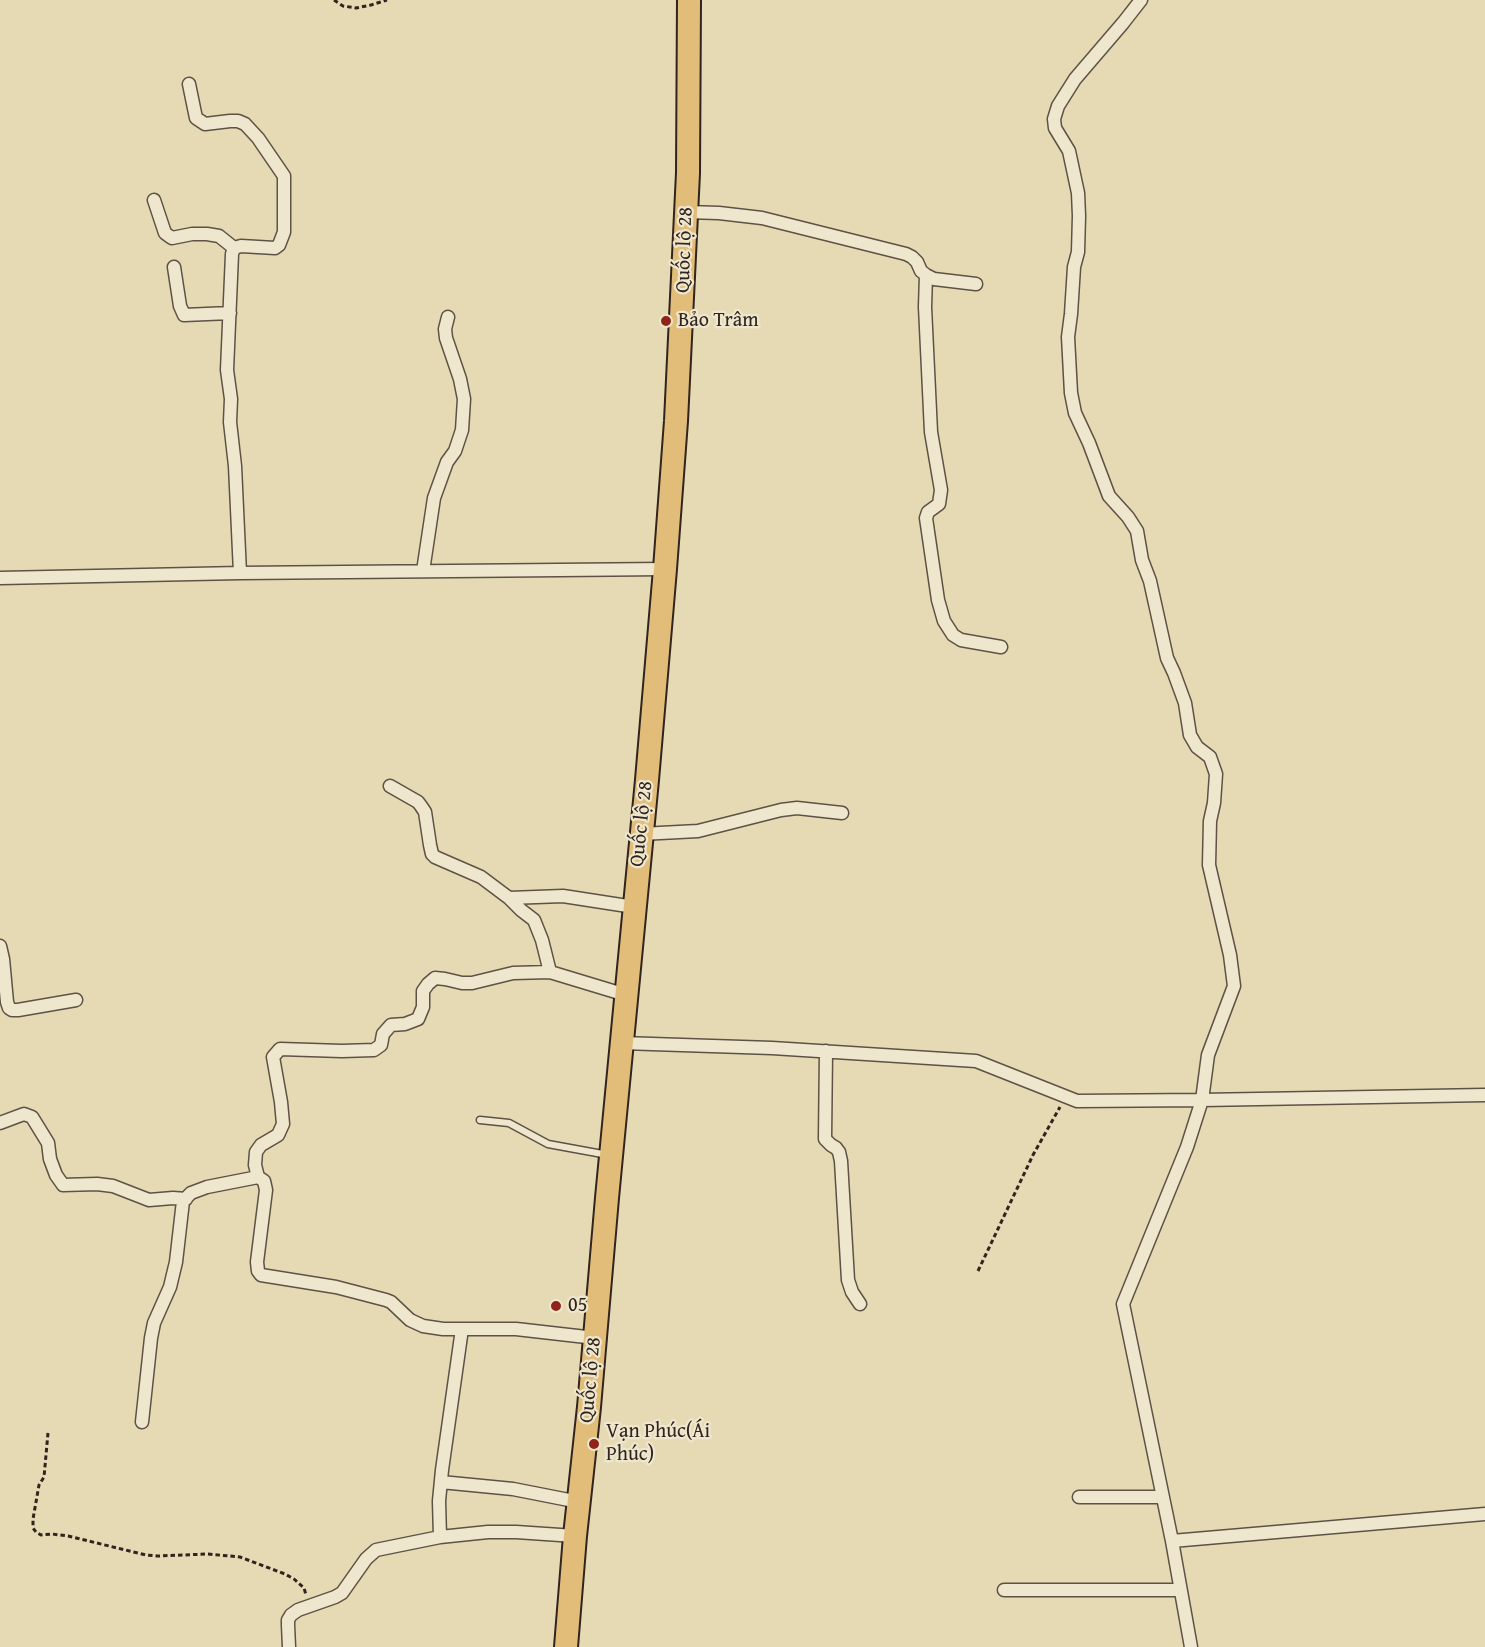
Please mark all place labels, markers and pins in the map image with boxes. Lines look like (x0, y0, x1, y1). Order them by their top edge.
place label: Bảo Trâm (678, 309, 759, 333)
marker: Bảo Trâm (659, 314, 673, 328)
place label: 05 (568, 1294, 587, 1318)
marker: 05 (549, 1299, 563, 1313)
place label: Vạn Phúc(Ái Phúc) (606, 1420, 710, 1467)
marker: Vạn Phúc(Ái Phúc) (587, 1437, 601, 1451)

